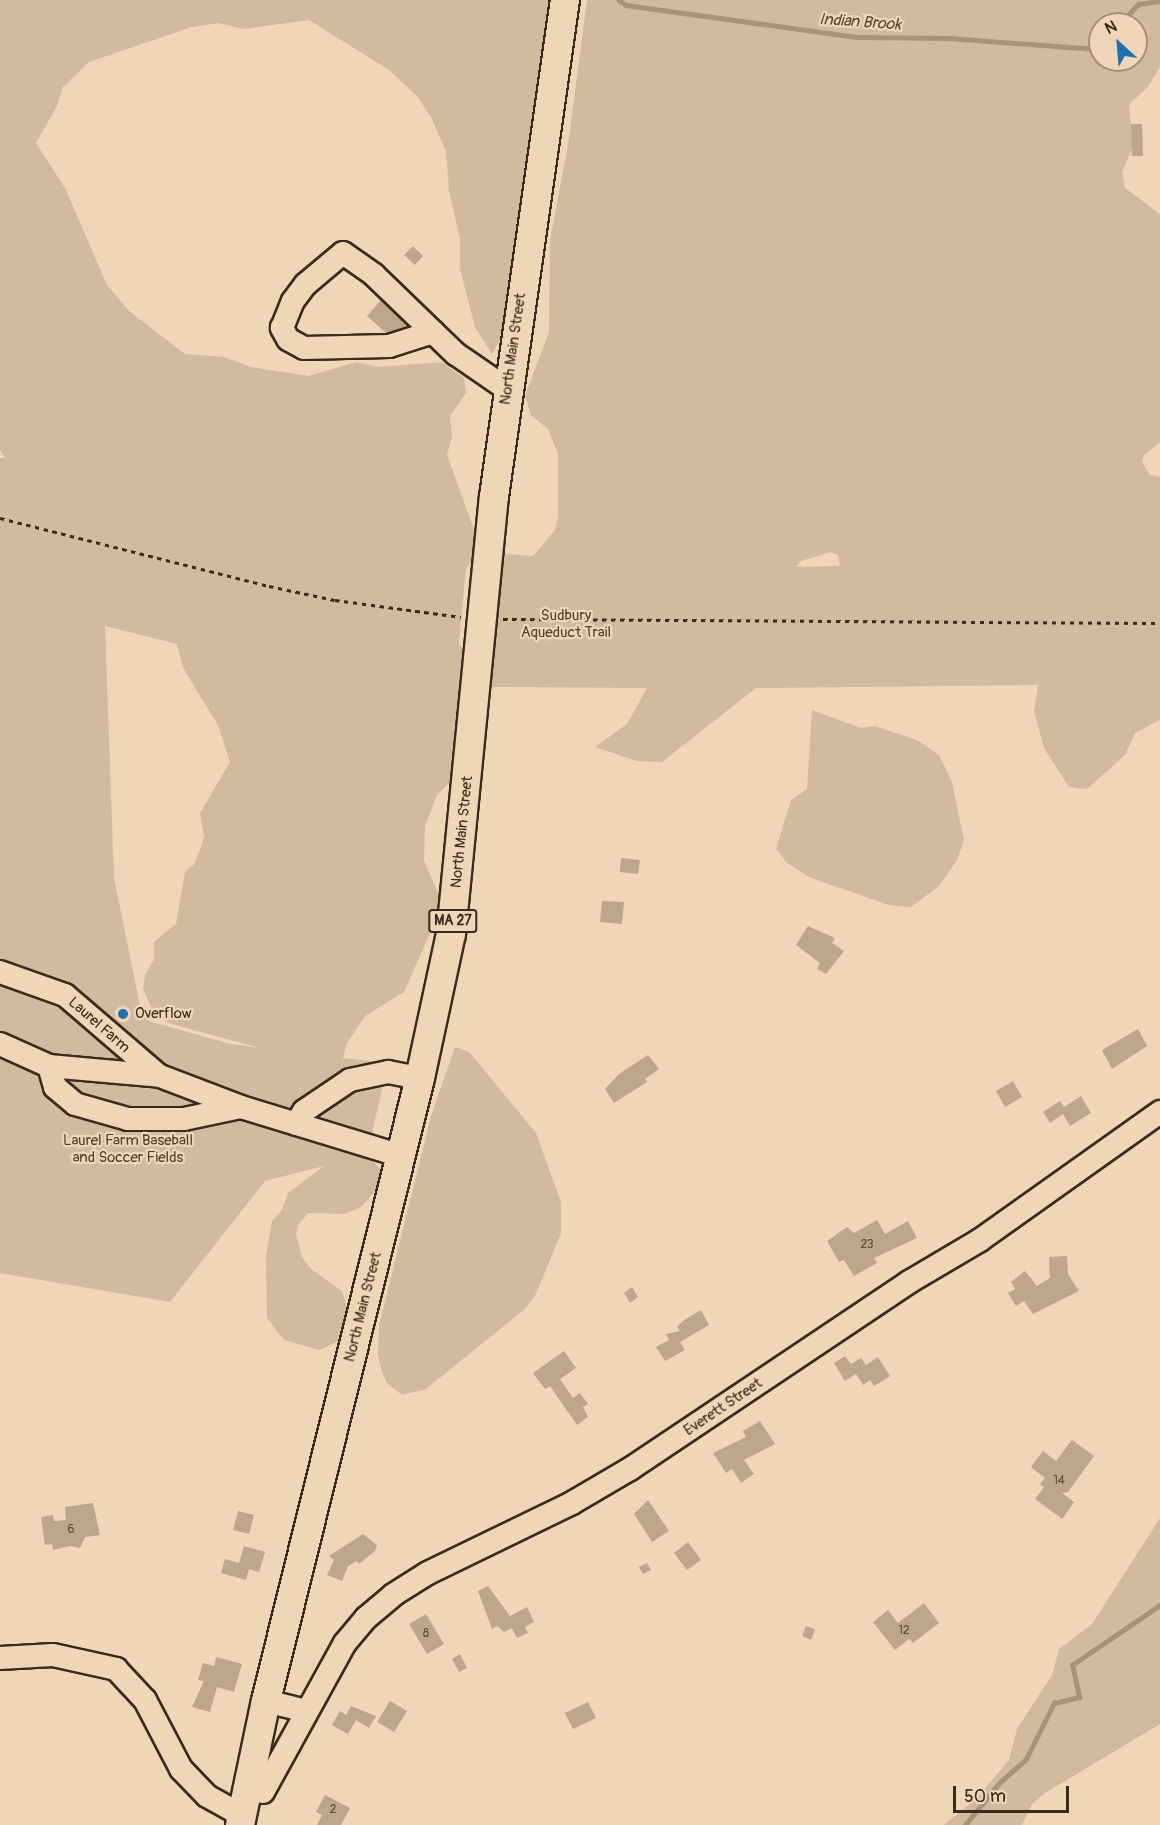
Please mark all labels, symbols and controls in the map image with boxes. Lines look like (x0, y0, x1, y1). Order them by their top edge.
water label: Indian Brook (818, 10, 902, 34)
north arrow (1088, 12, 1148, 72)
text: N (1102, 16, 1120, 39)
street label: North Main Street (496, 292, 530, 406)
park label: Sudbury Aqueduct Trail (521, 606, 611, 641)
street label: North Main Street (447, 775, 477, 889)
road number: MA 27 (428, 910, 478, 932)
street label: Laurel Farm (65, 993, 133, 1057)
place label: Overflow (135, 1005, 192, 1023)
marker: Overflow (116, 1007, 130, 1021)
park label: Laurel Farm Baseball and Soccer Fields (63, 1131, 193, 1166)
house number: 23 (860, 1238, 874, 1252)
street label: North Main Street (341, 1250, 385, 1364)
street label: Everett Street (680, 1374, 766, 1440)
house number: 14 (1053, 1474, 1065, 1488)
house number: 6 (68, 1523, 74, 1537)
house number: 12 (898, 1624, 910, 1638)
house number: 8 (423, 1627, 429, 1641)
scale bar (956, 1774, 1072, 1812)
text: 50 m (964, 1785, 1006, 1808)
house number: 2 (330, 1803, 336, 1817)

